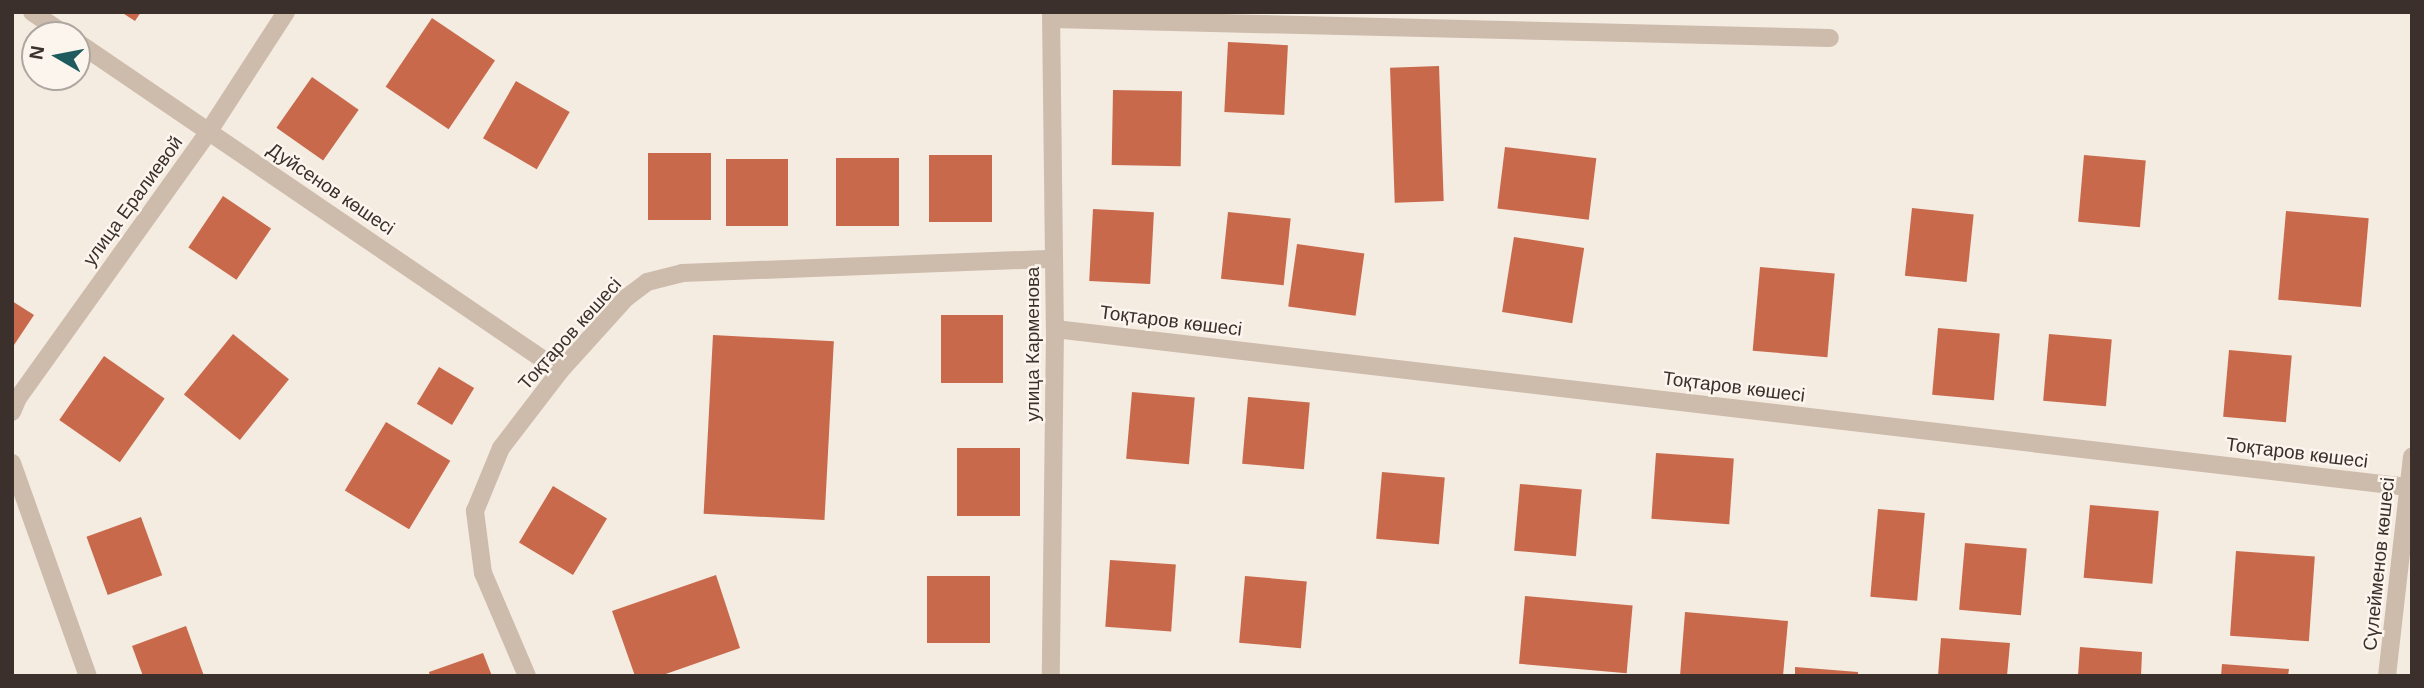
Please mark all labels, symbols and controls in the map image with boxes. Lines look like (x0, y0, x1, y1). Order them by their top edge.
north arrow (21, 21, 91, 91)
text: N (25, 44, 48, 61)
street label: улица Ералиевой (78, 132, 188, 270)
street label: Дуйсенов көшесі (263, 138, 399, 240)
street label: улица Карменова (1022, 267, 1044, 421)
street label: Тоқтаров көшесі (514, 273, 626, 395)
street label: Тоқтаров көшесі (1099, 301, 1243, 341)
street label: Тоқтаров көшесі (1662, 367, 1806, 407)
street label: Тоқтаров көшесі (2225, 433, 2369, 473)
street label: Сүлейменов көшесі (2359, 476, 2399, 652)

